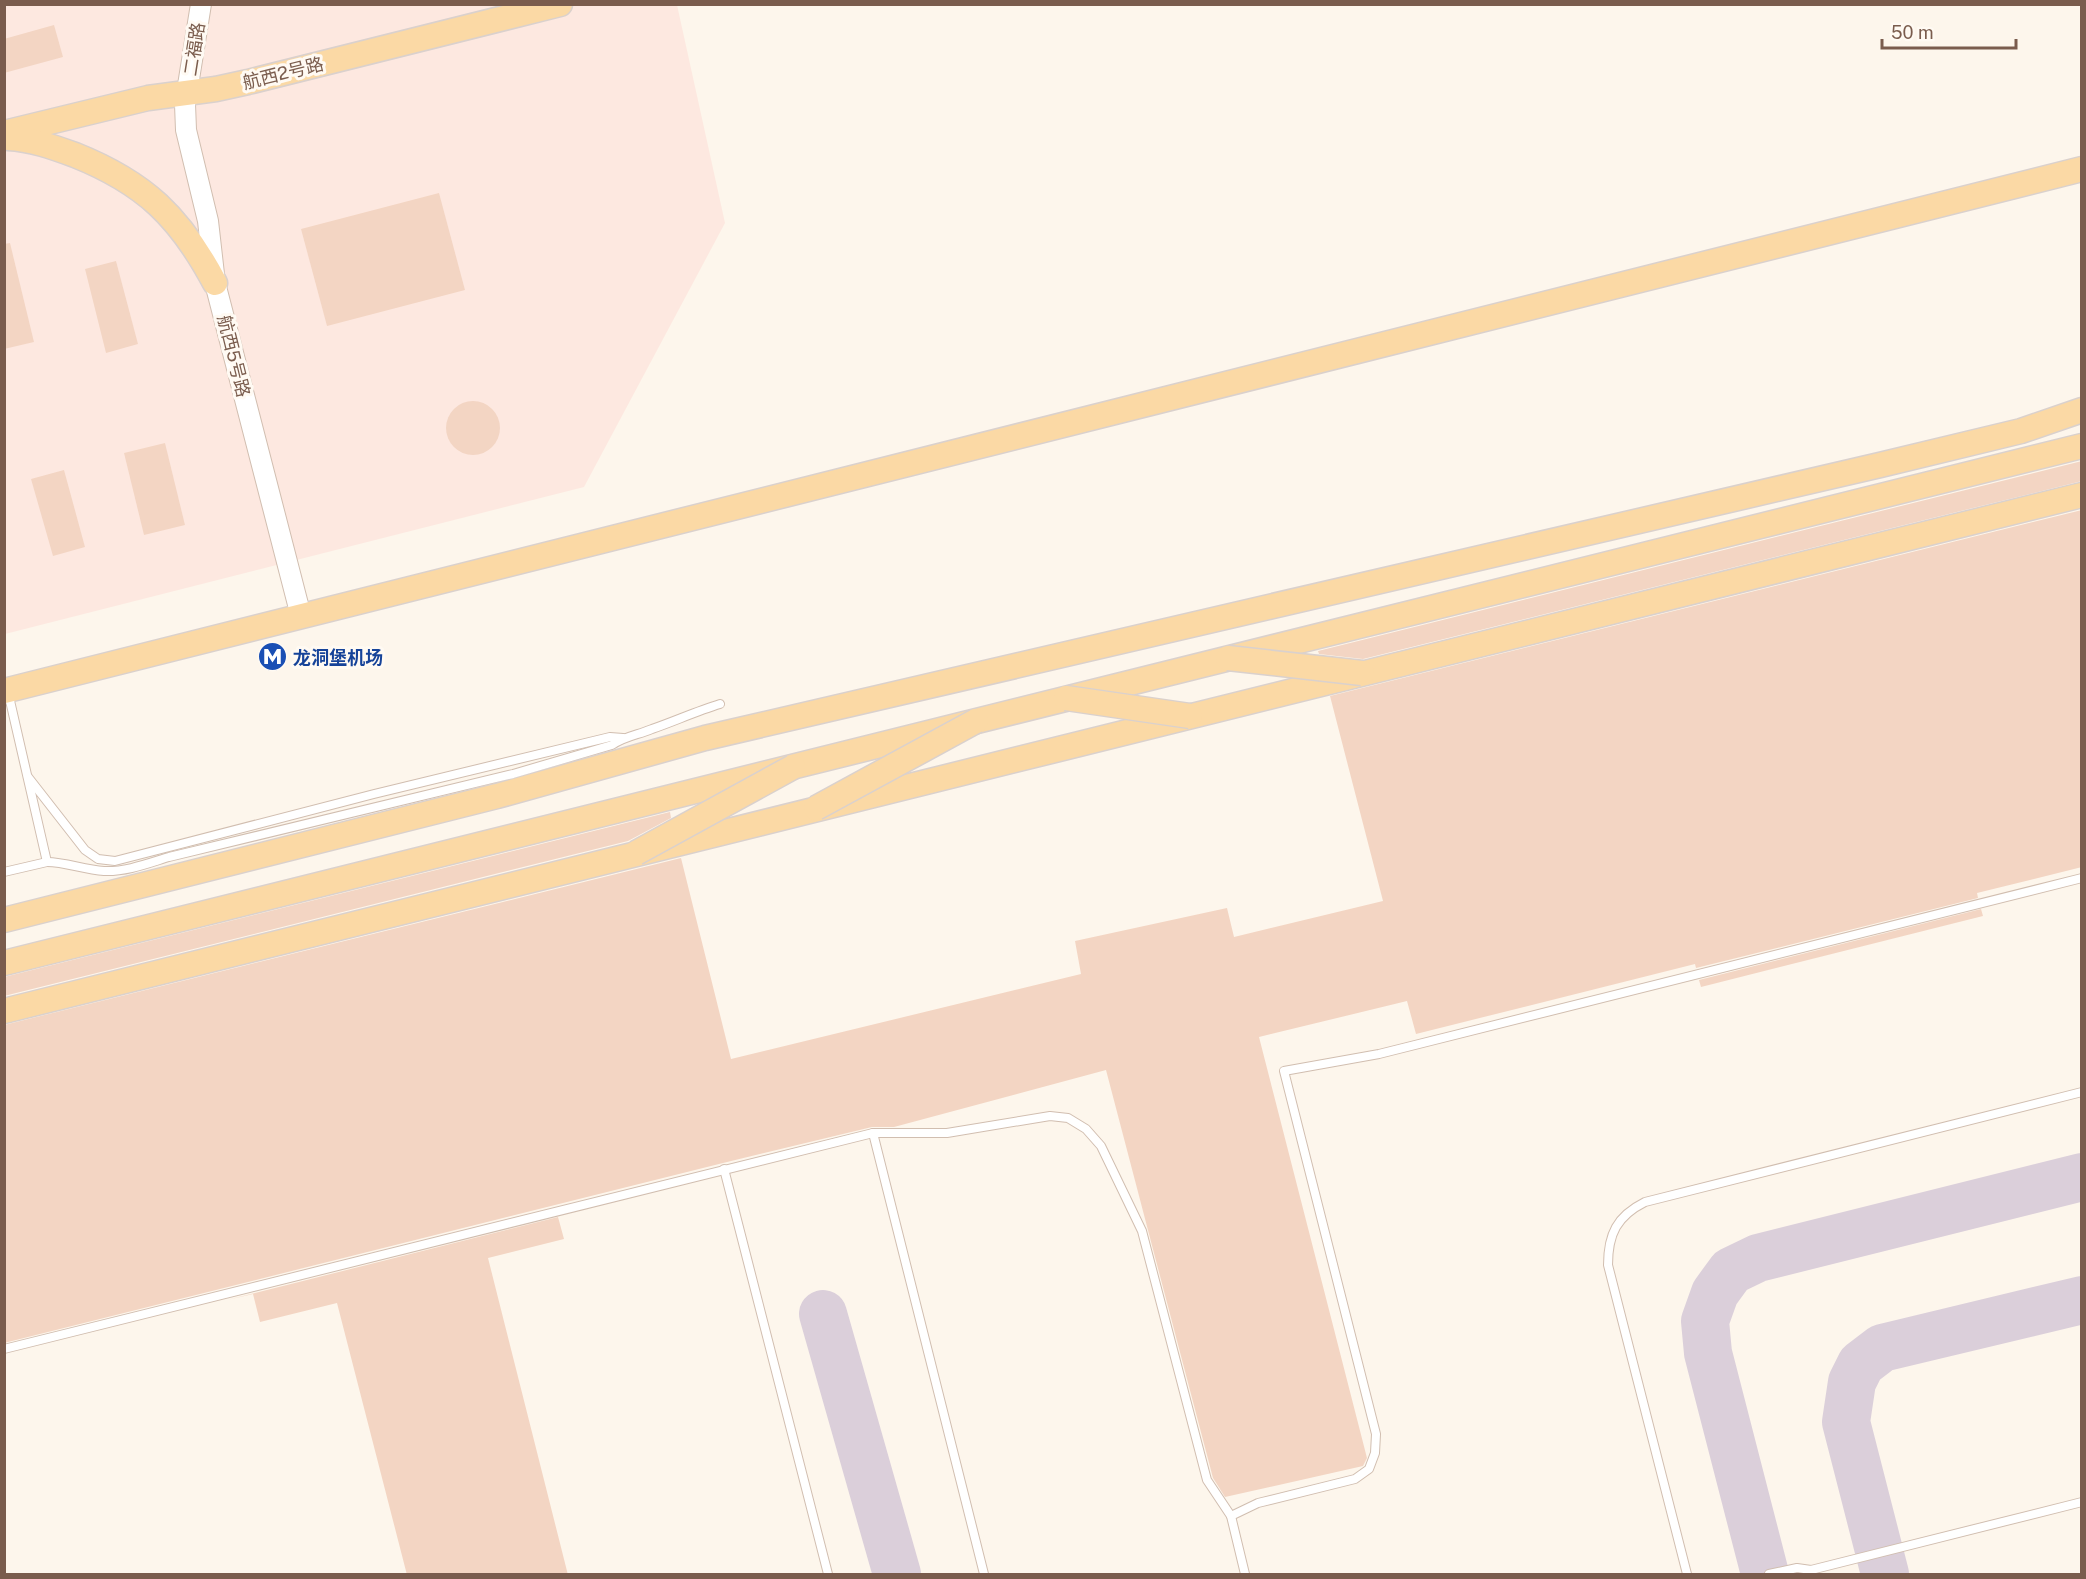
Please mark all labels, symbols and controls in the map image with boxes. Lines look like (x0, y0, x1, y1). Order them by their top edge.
scale bar (1882, 12, 2016, 50)
street label: 二福路 (179, 21, 209, 77)
text: 50 m (1891, 22, 1934, 43)
street label: 航西2号路 (240, 53, 326, 93)
street label: 航西5号路 (214, 313, 254, 399)
metro station icon: 龙洞堡机场 (256, 641, 288, 673)
place label: 龙洞堡机场 (293, 647, 383, 668)

